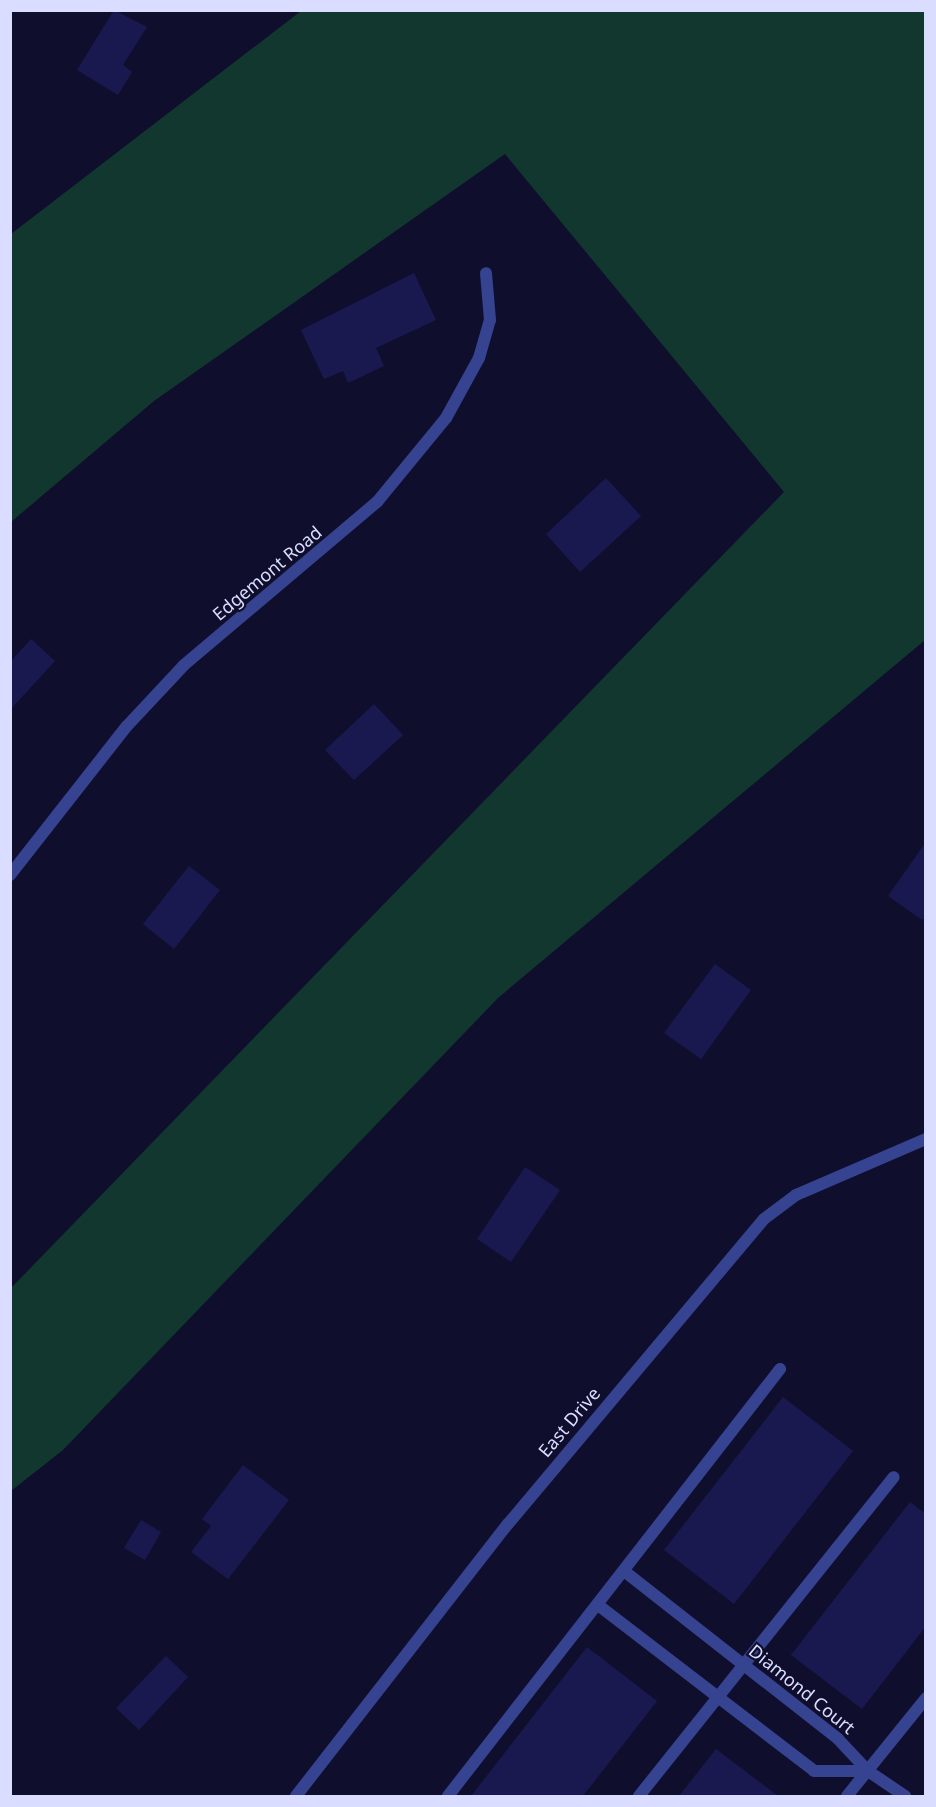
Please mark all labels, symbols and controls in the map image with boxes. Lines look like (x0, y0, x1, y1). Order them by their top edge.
street label: Edgemont Road (208, 521, 326, 625)
street label: East Drive (534, 1383, 604, 1461)
street label: Diamond Court (745, 1640, 859, 1738)

